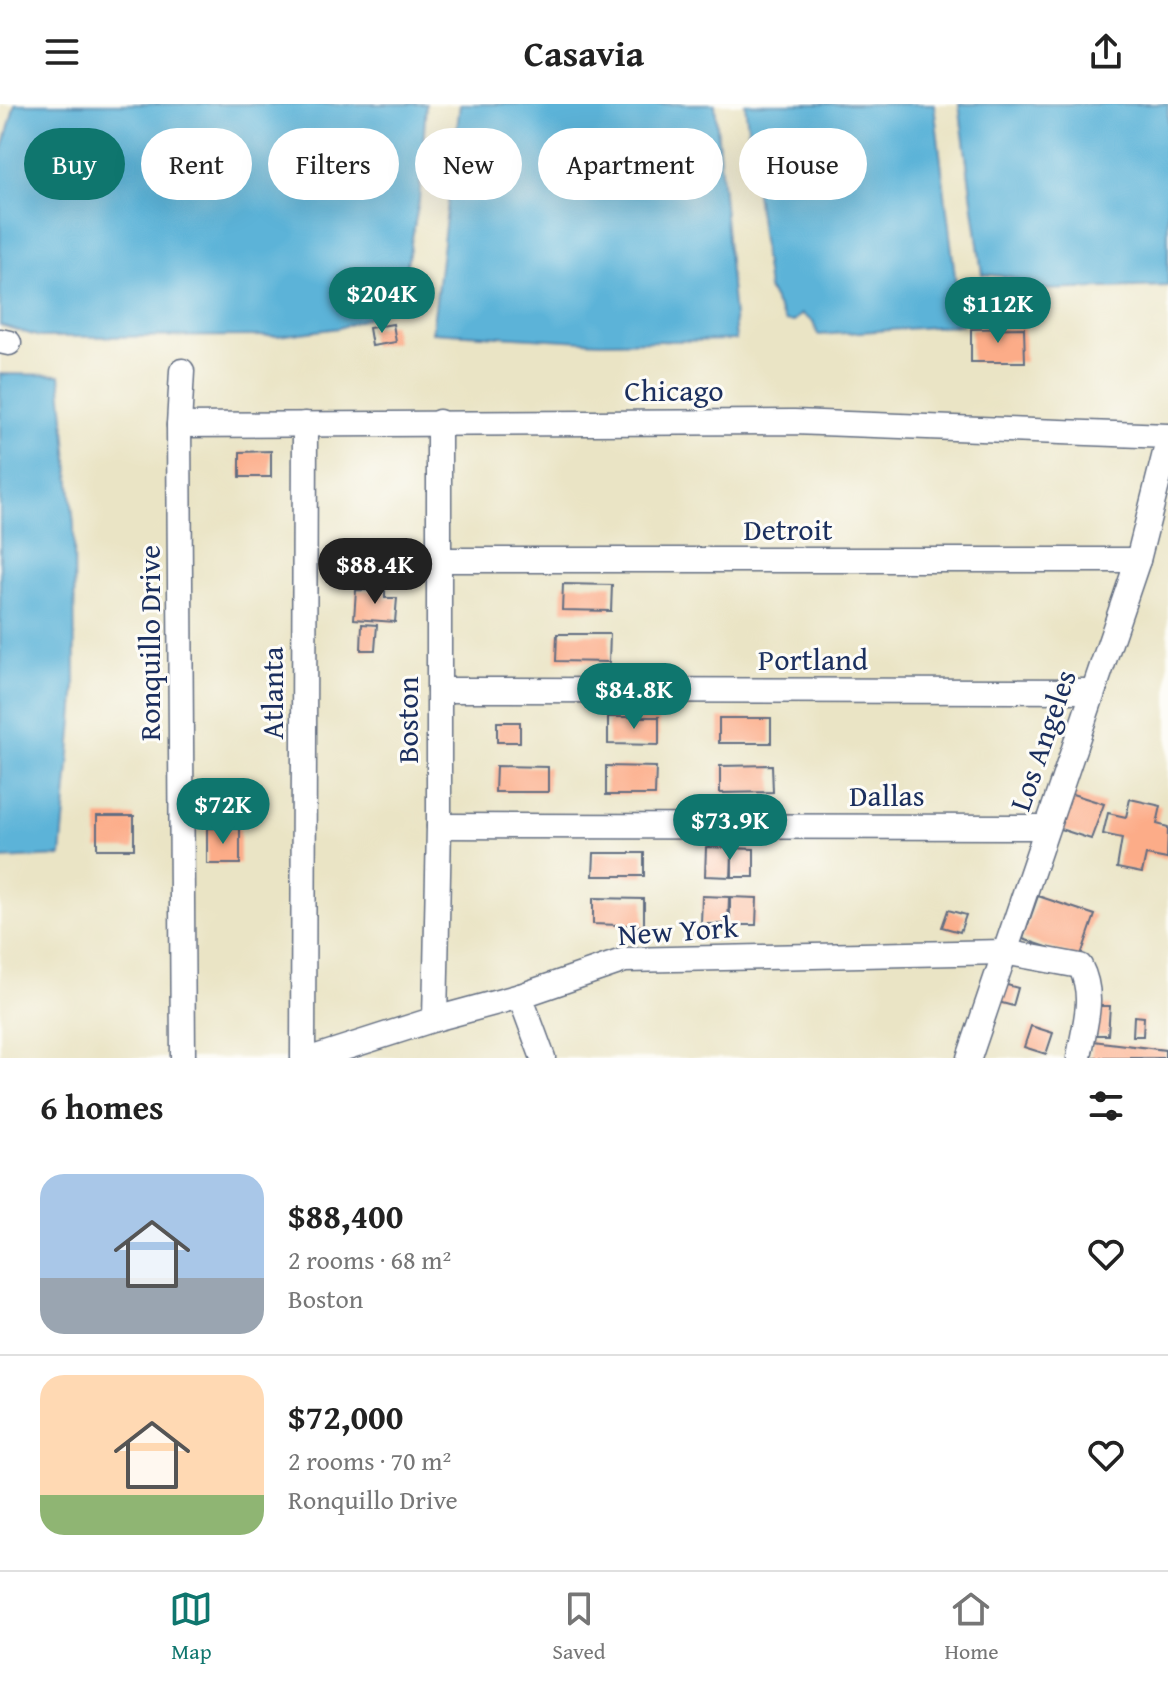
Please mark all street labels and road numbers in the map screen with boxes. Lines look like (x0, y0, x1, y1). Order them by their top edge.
street label: Chicago (624, 368, 724, 412)
street label: Detroit (743, 507, 833, 551)
street label: Ronquillo Drive (127, 545, 171, 741)
street label: Portland (758, 637, 868, 681)
street label: Atlanta (250, 646, 294, 740)
street label: Los Angeles (997, 663, 1087, 817)
street label: Boston (385, 676, 429, 763)
street label: Dallas (849, 773, 925, 817)
street label: New York (616, 904, 741, 956)

